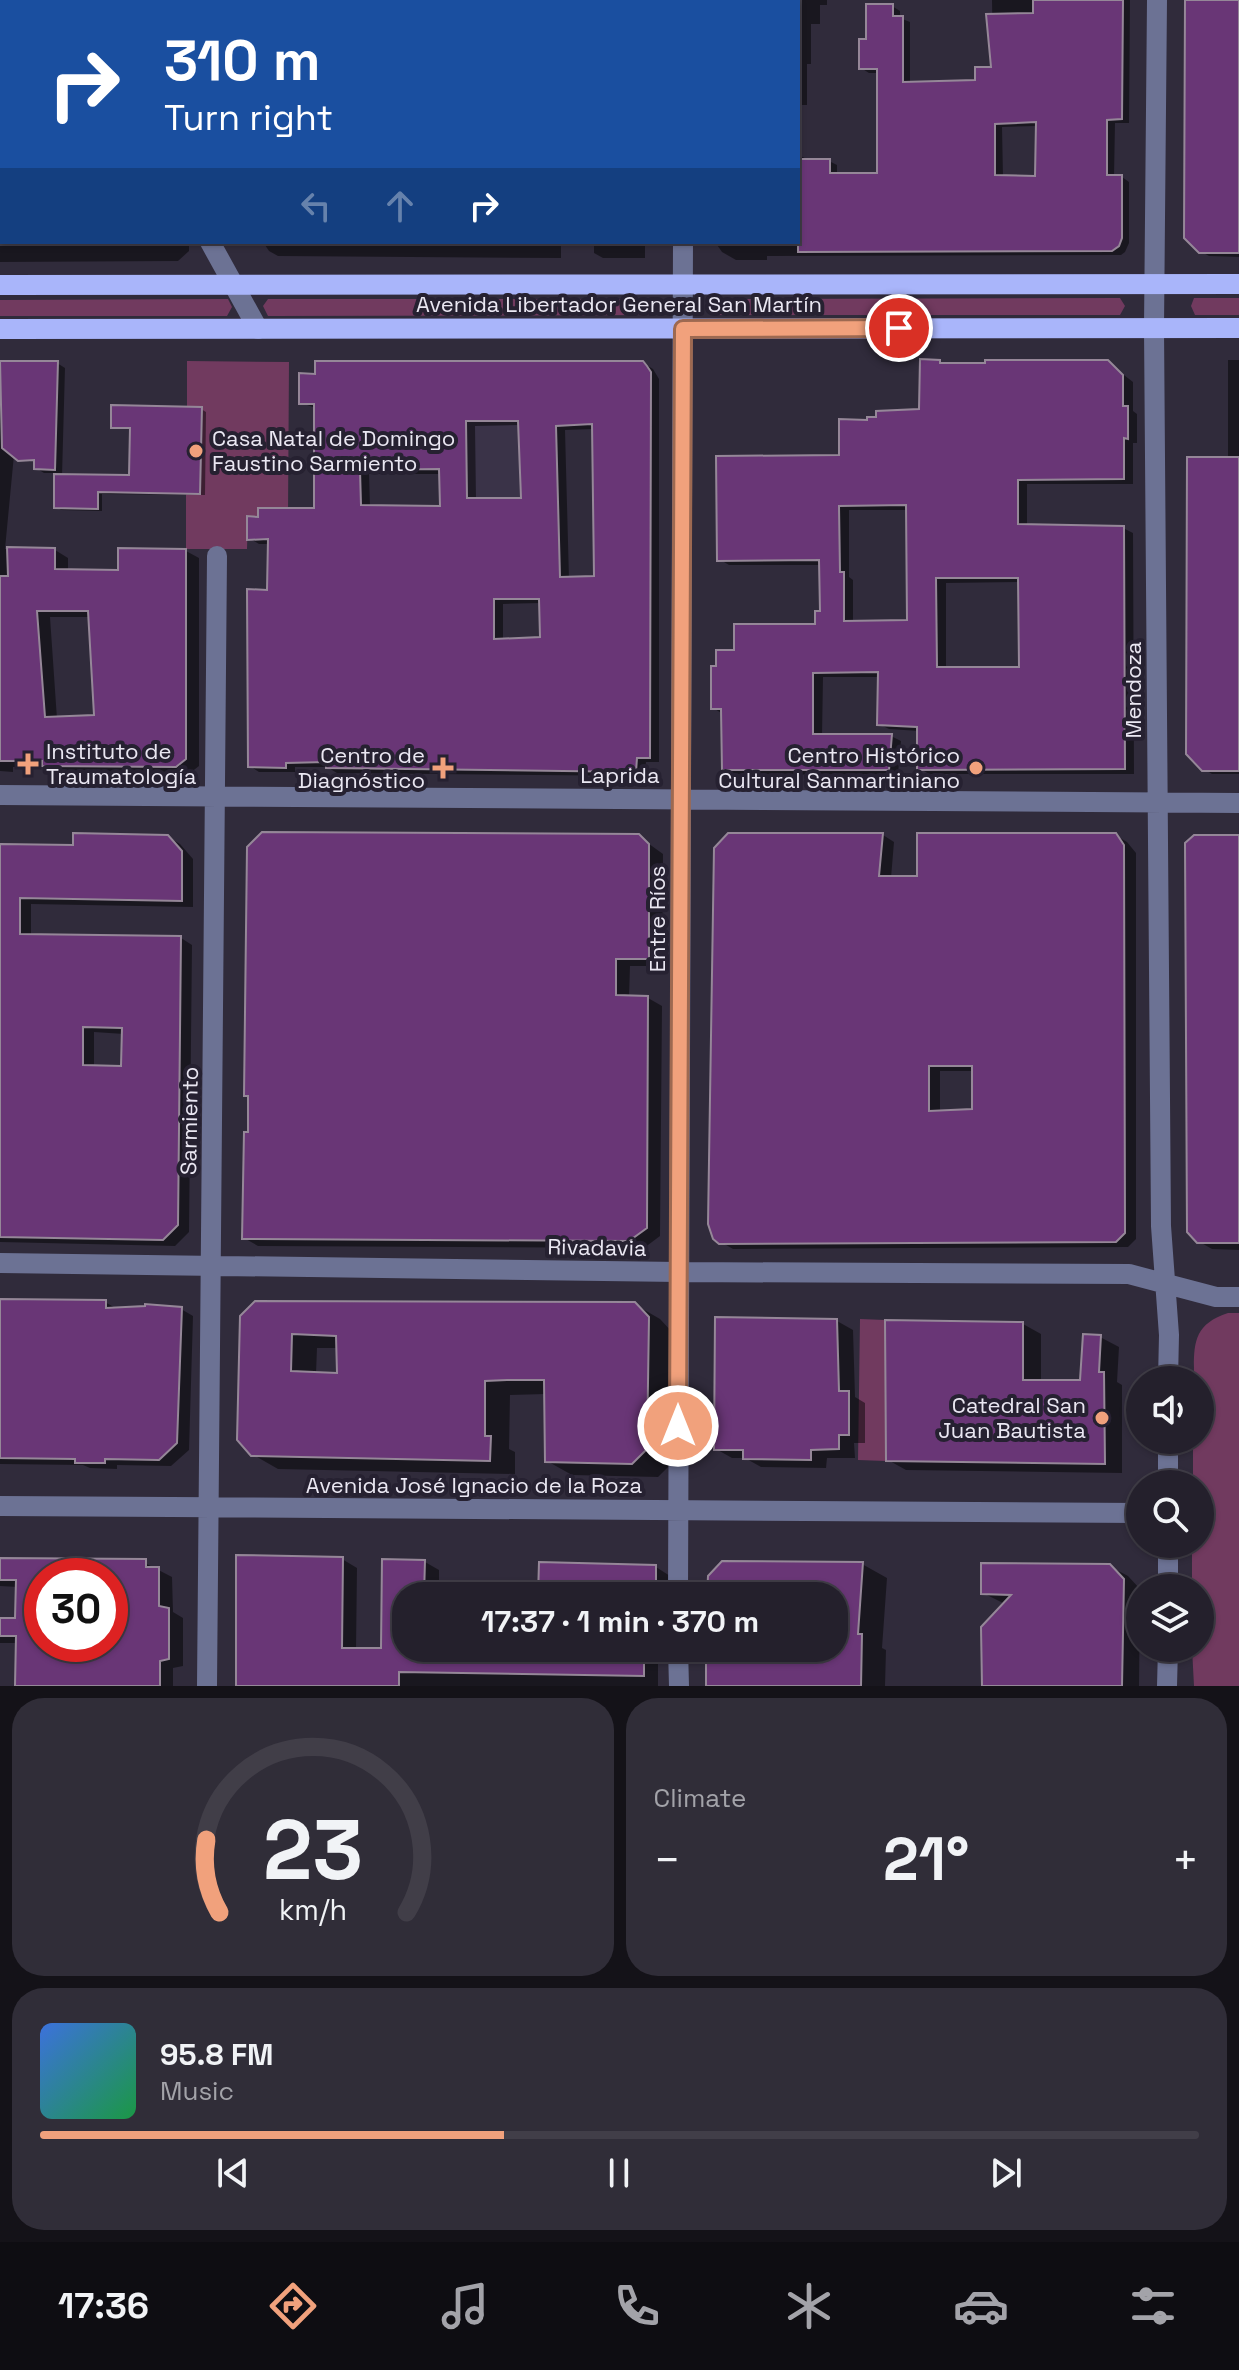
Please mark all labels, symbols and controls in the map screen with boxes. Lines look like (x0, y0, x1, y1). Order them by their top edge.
text: 310 m (164, 25, 321, 96)
icon: right (32, 32, 136, 136)
text: Turn right (164, 95, 333, 141)
icon: left (294, 184, 338, 228)
icon: ahead (378, 184, 422, 228)
icon: right (462, 184, 506, 228)
street label: Avenida Libertador General San Martín (416, 290, 822, 318)
pin (865, 294, 933, 362)
icon: arrive (877, 306, 921, 350)
place label: Casa Natal de Domingo Faustino Sarmiento (212, 424, 455, 477)
marker: Casa Natal de Domingo Faustino Sarmiento (187, 442, 205, 460)
street label: Mendoza (1119, 641, 1147, 738)
place label: Instituto de Traumatología (46, 737, 197, 790)
place label: Centro de Diagnóstico (298, 741, 425, 794)
place label: Centro Histórico Cultural Sanmartiniano (718, 741, 960, 794)
marker: Instituto de Traumatología (17, 753, 39, 775)
marker: Centro de Diagnóstico (432, 757, 454, 779)
marker: Centro Histórico Cultural Sanmartiniano (967, 759, 985, 777)
street label: Laprida (580, 761, 660, 789)
street label: Entre Ríos (643, 866, 671, 972)
street label: Sarmiento (174, 1067, 204, 1175)
street label: Rivadavia (547, 1232, 647, 1262)
map controls (1126, 1366, 1214, 1662)
button: sound (1126, 1366, 1214, 1454)
position arrow (636, 1384, 720, 1468)
place label: Catedral San Juan Bautista (938, 1391, 1086, 1444)
marker: Catedral San Juan Bautista (1093, 1409, 1111, 1427)
button: search (1126, 1470, 1214, 1558)
street label: Avenida José Ignacio de la Roza (306, 1471, 643, 1499)
speed limit sign: 30 (24, 1558, 128, 1662)
button: layers (1126, 1574, 1214, 1662)
text: 17:37 · 1 min · 370 m (481, 1602, 759, 1641)
text: Climate (654, 1781, 746, 1815)
text: 23 (263, 1797, 363, 1903)
text: 21° (883, 1821, 969, 1898)
text: − (654, 1832, 681, 1888)
text: + (1172, 1832, 1199, 1888)
text: km/h (279, 1892, 347, 1928)
text: 95.8 FM (160, 2035, 274, 2074)
text: Music (160, 2074, 234, 2108)
icon: previous (211, 2151, 255, 2195)
icon: pause (597, 2151, 641, 2195)
icon: next (984, 2151, 1028, 2195)
icon: directions (265, 2278, 321, 2334)
icon: music (437, 2278, 493, 2334)
icon: phone (609, 2278, 665, 2334)
icon: climate (781, 2278, 837, 2334)
icon: car (953, 2278, 1009, 2334)
icon: filters (1125, 2278, 1181, 2334)
text: 17:36 (58, 2283, 149, 2329)

